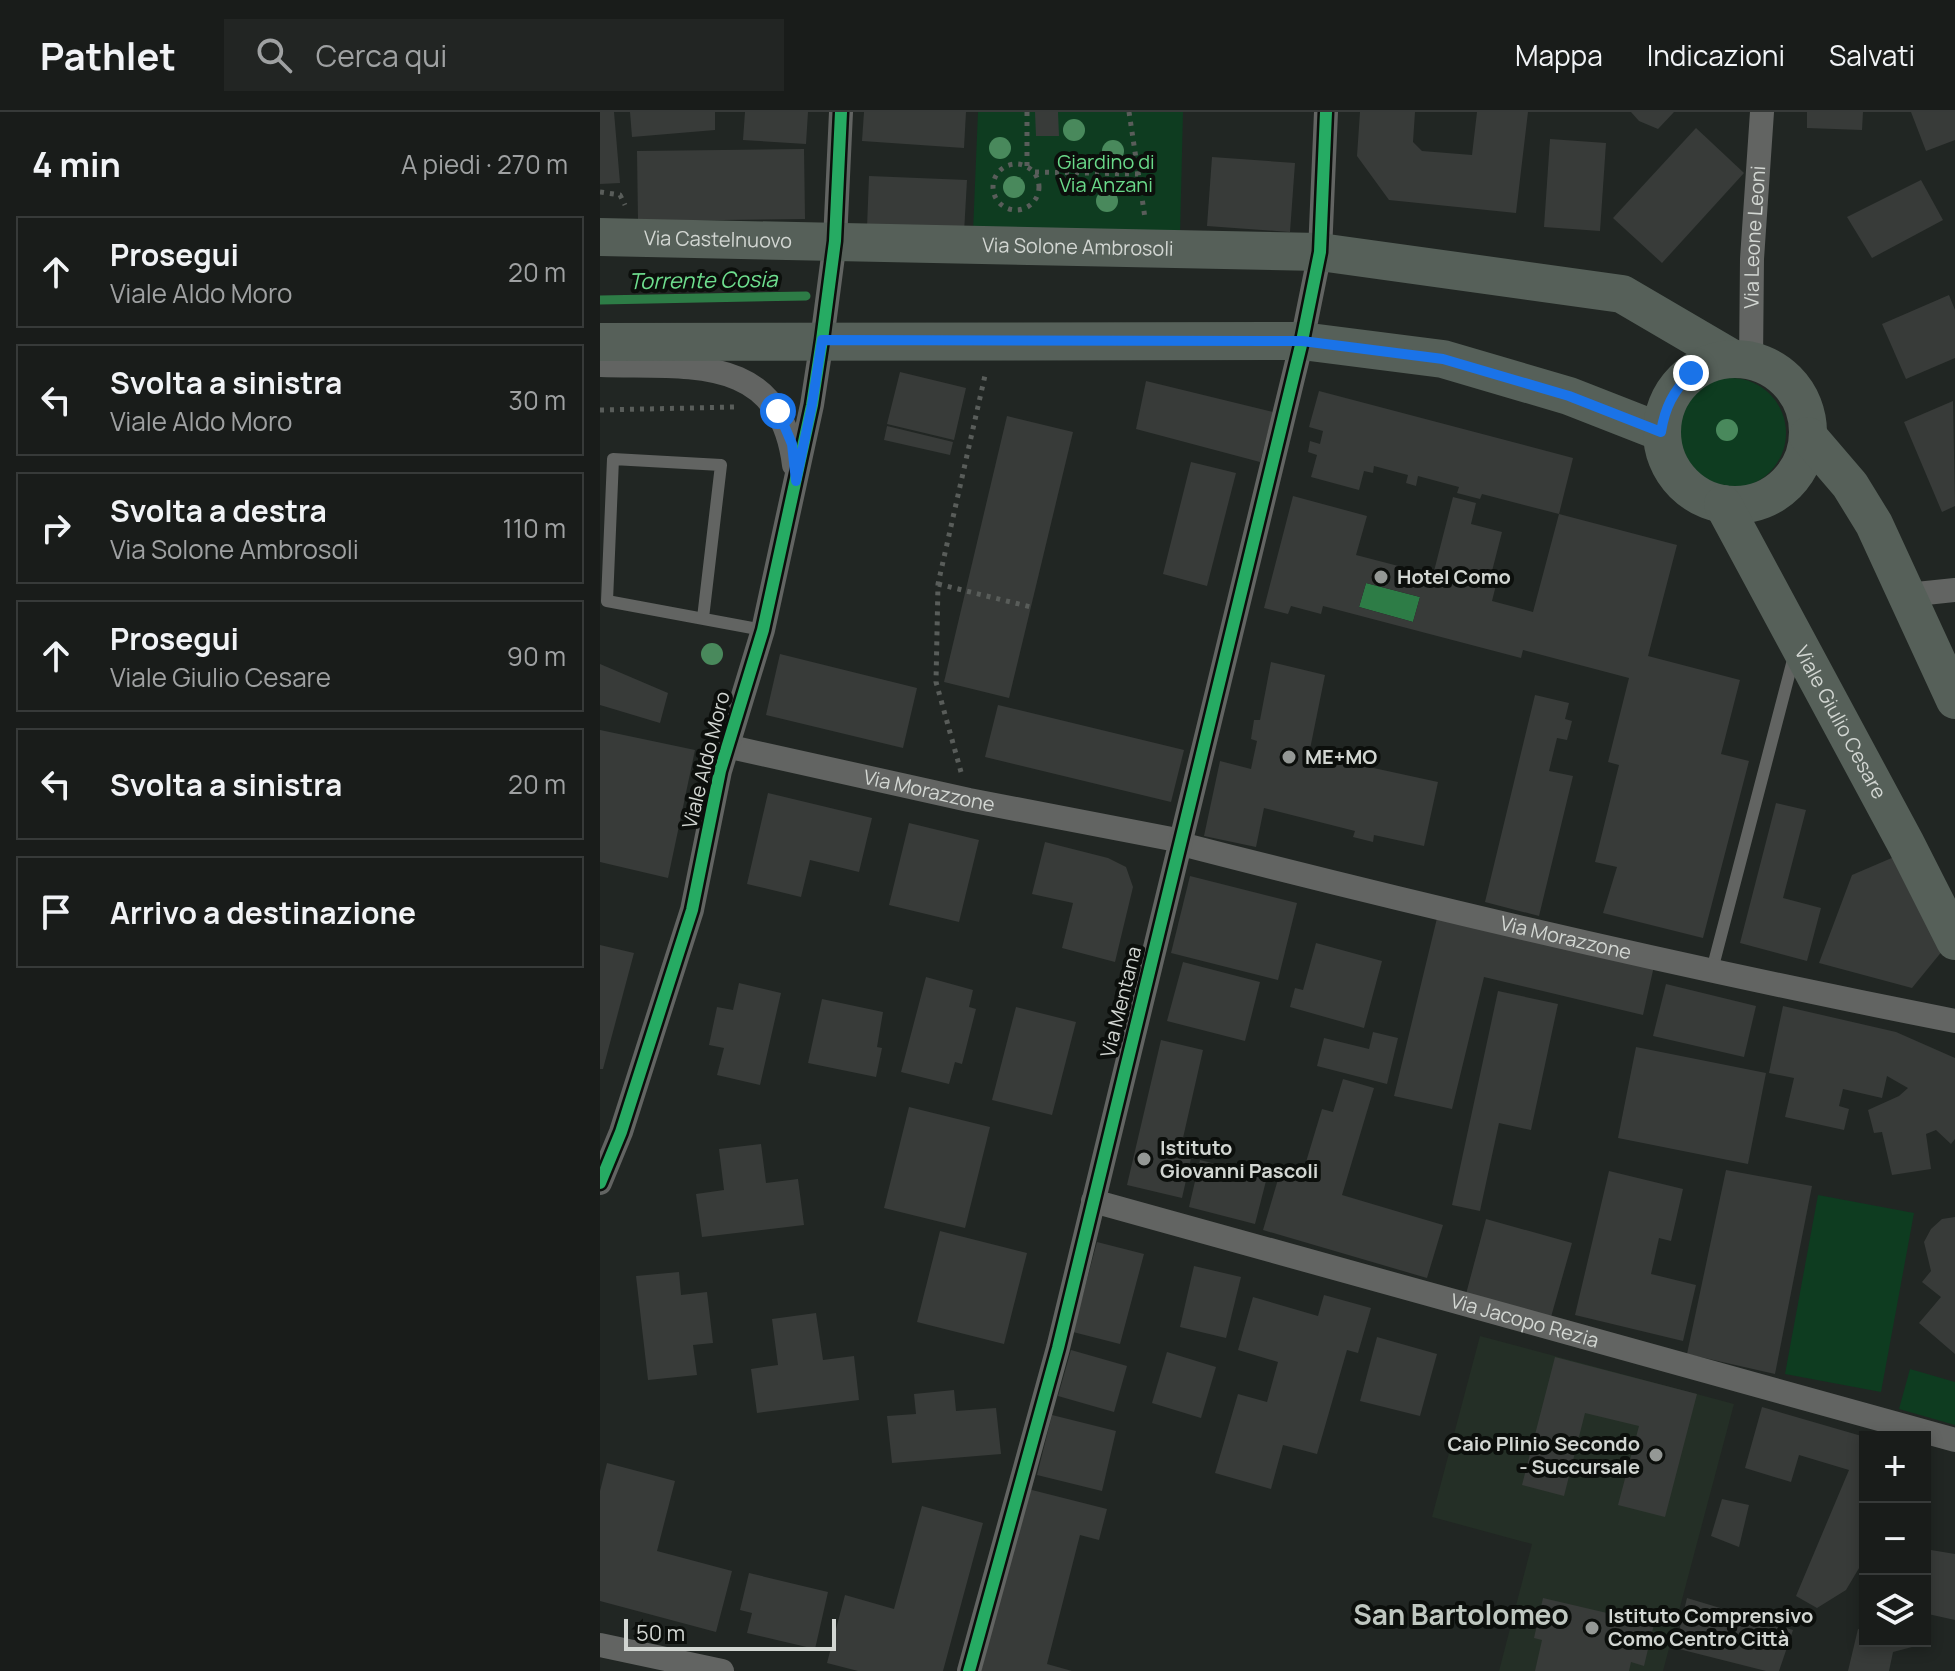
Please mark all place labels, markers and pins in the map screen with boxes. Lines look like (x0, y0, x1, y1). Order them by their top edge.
place label: Hotel Como (1397, 563, 1511, 590)
marker: Hotel Como (1372, 568, 1390, 586)
place label: ME+MO (1305, 743, 1377, 770)
marker: ME+MO (1280, 748, 1298, 766)
place label: Istituto Giovanni Pascoli (1160, 1134, 1318, 1184)
marker: Istituto Giovanni Pascoli (1135, 1150, 1153, 1168)
place label: Caio Plinio Secondo - Succursale (1447, 1430, 1640, 1480)
marker: Caio Plinio Secondo - Succursale (1647, 1446, 1665, 1464)
place label: Istituto Comprensivo Como Centro Città (1608, 1602, 1813, 1652)
marker: Istituto Comprensivo Como Centro Città (1583, 1619, 1601, 1637)

